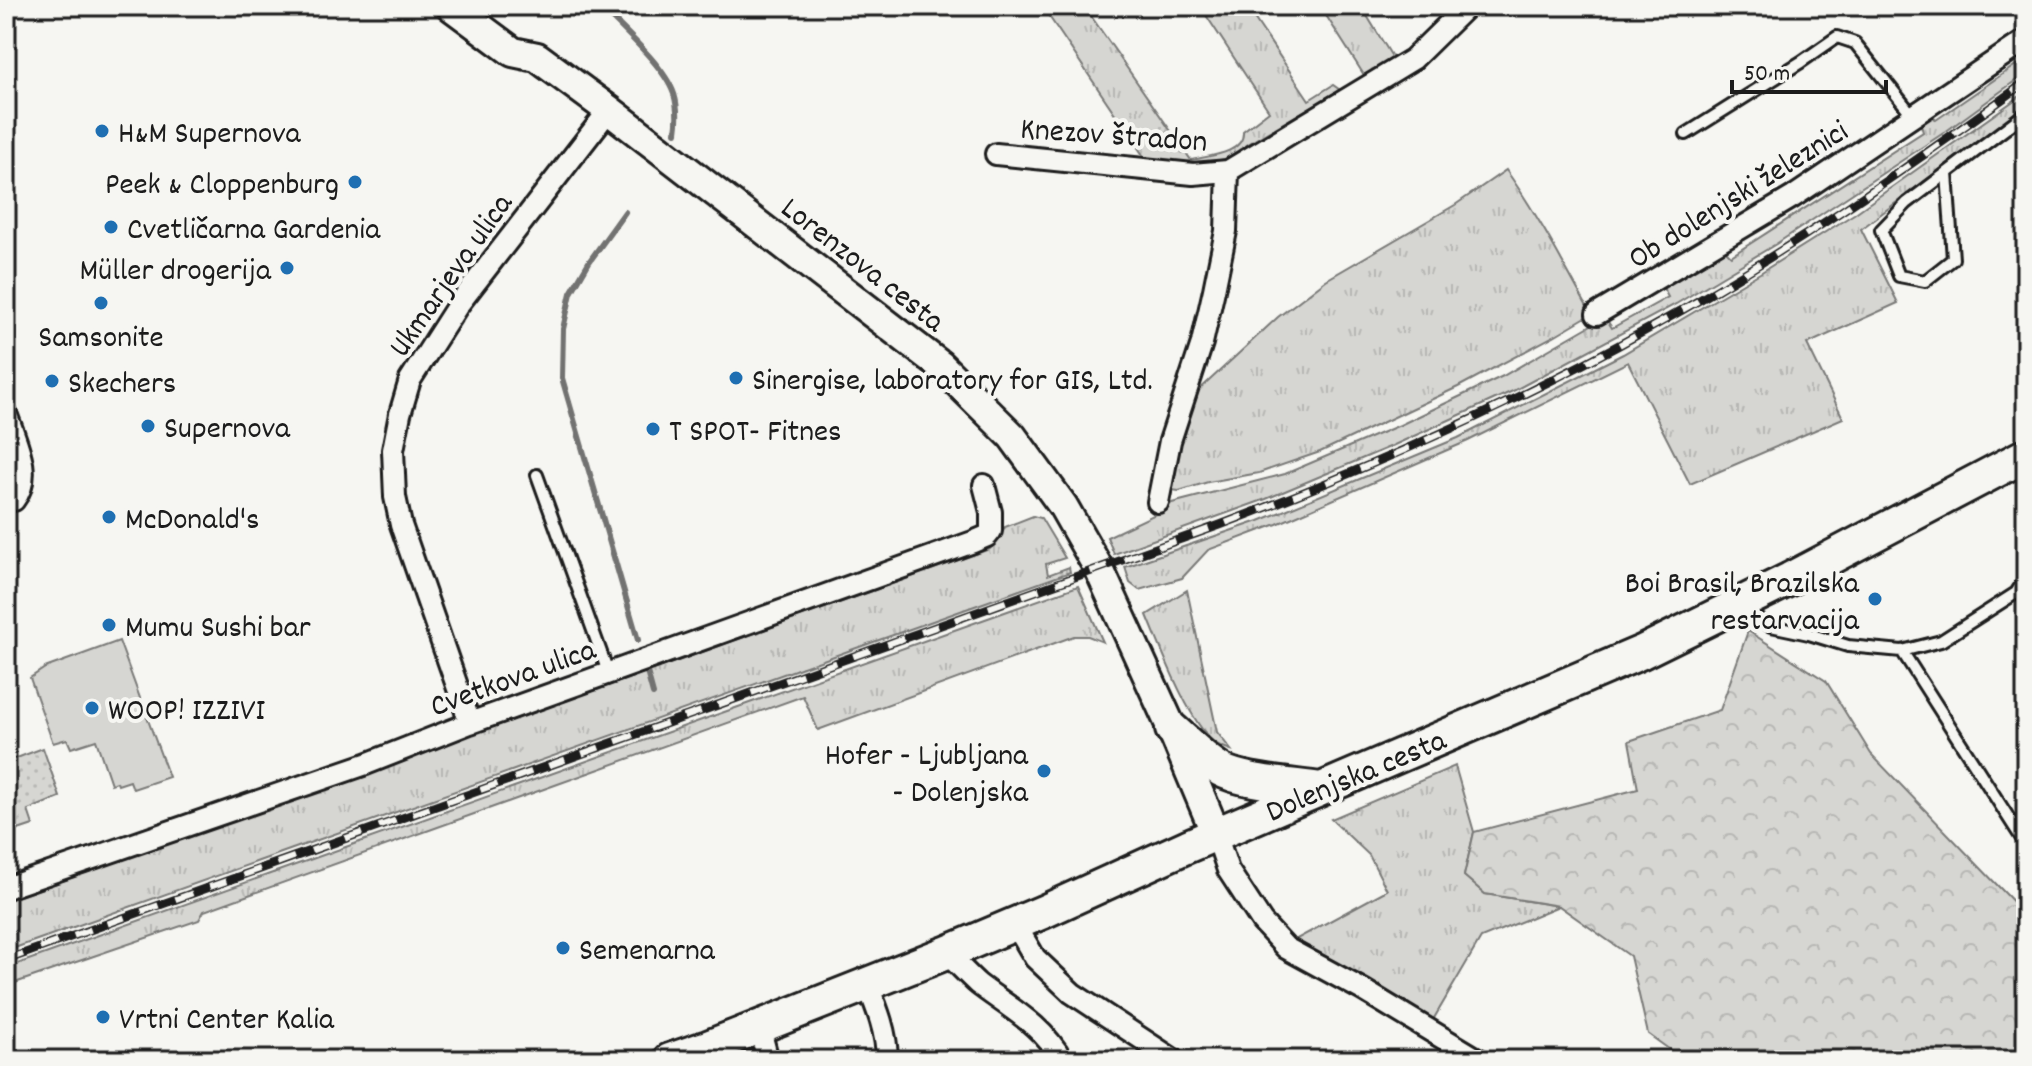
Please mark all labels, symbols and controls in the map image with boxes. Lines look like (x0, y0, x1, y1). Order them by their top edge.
scale bar (1732, 44, 1886, 94)
text: 50 m (1744, 58, 1790, 92)
street label: Knezov štradon (1019, 109, 1209, 167)
street label: Ob dolenjski železnici (1621, 111, 1859, 283)
place label: H&M Supernova (118, 113, 302, 159)
marker: H&M Supernova (93, 122, 111, 140)
place label: Peek & Cloppenburg (105, 164, 339, 210)
marker: Peek & Cloppenburg (346, 173, 364, 191)
street label: Ukmarjeva ulica (380, 185, 527, 368)
street label: Lorenzova cesta (769, 188, 954, 346)
place label: Cvetličarna Gardenia (127, 209, 381, 255)
marker: Cvetličarna Gardenia (102, 218, 120, 236)
place label: Müller drogerija (80, 250, 272, 296)
marker: Müller drogerija (278, 259, 296, 277)
marker: Samsonite (92, 294, 110, 312)
place label: Samsonite (38, 317, 164, 363)
place label: Sinergise, laboratory for GIS, Ltd. (752, 360, 1153, 406)
place label: Skechers (68, 363, 176, 409)
marker: Sinergise, laboratory for GIS, Ltd. (727, 369, 745, 387)
marker: Skechers (43, 372, 61, 390)
place label: Supernova (164, 408, 291, 454)
place label: T SPOT- Fitnes (669, 411, 841, 457)
marker: Supernova (139, 417, 157, 435)
marker: T SPOT- Fitnes (644, 420, 662, 438)
place label: McDonald's (125, 499, 260, 545)
marker: McDonald's (100, 508, 118, 526)
place label: Boi Brasil, Brazilska restarvacija (1625, 563, 1860, 646)
marker: Boi Brasil, Brazilska restarvacija (1866, 590, 1884, 608)
place label: Mumu Sushi bar (125, 607, 311, 653)
marker: Mumu Sushi bar (100, 616, 118, 634)
street label: Cvetkova ulica (424, 629, 604, 732)
place label: WOOP! IZZIVI (108, 690, 265, 736)
marker: WOOP! IZZIVI (83, 699, 101, 717)
street label: Dolenjska cesta (1260, 720, 1455, 837)
place label: Hofer - Ljubljana - Dolenjska (825, 735, 1029, 818)
marker: Hofer - Ljubljana - Dolenjska (1035, 762, 1053, 780)
place label: Semenarna (579, 930, 716, 976)
marker: Semenarna (554, 939, 572, 957)
place label: Vrtni Center Kalia (119, 999, 335, 1045)
marker: Vrtni Center Kalia (94, 1008, 112, 1026)

